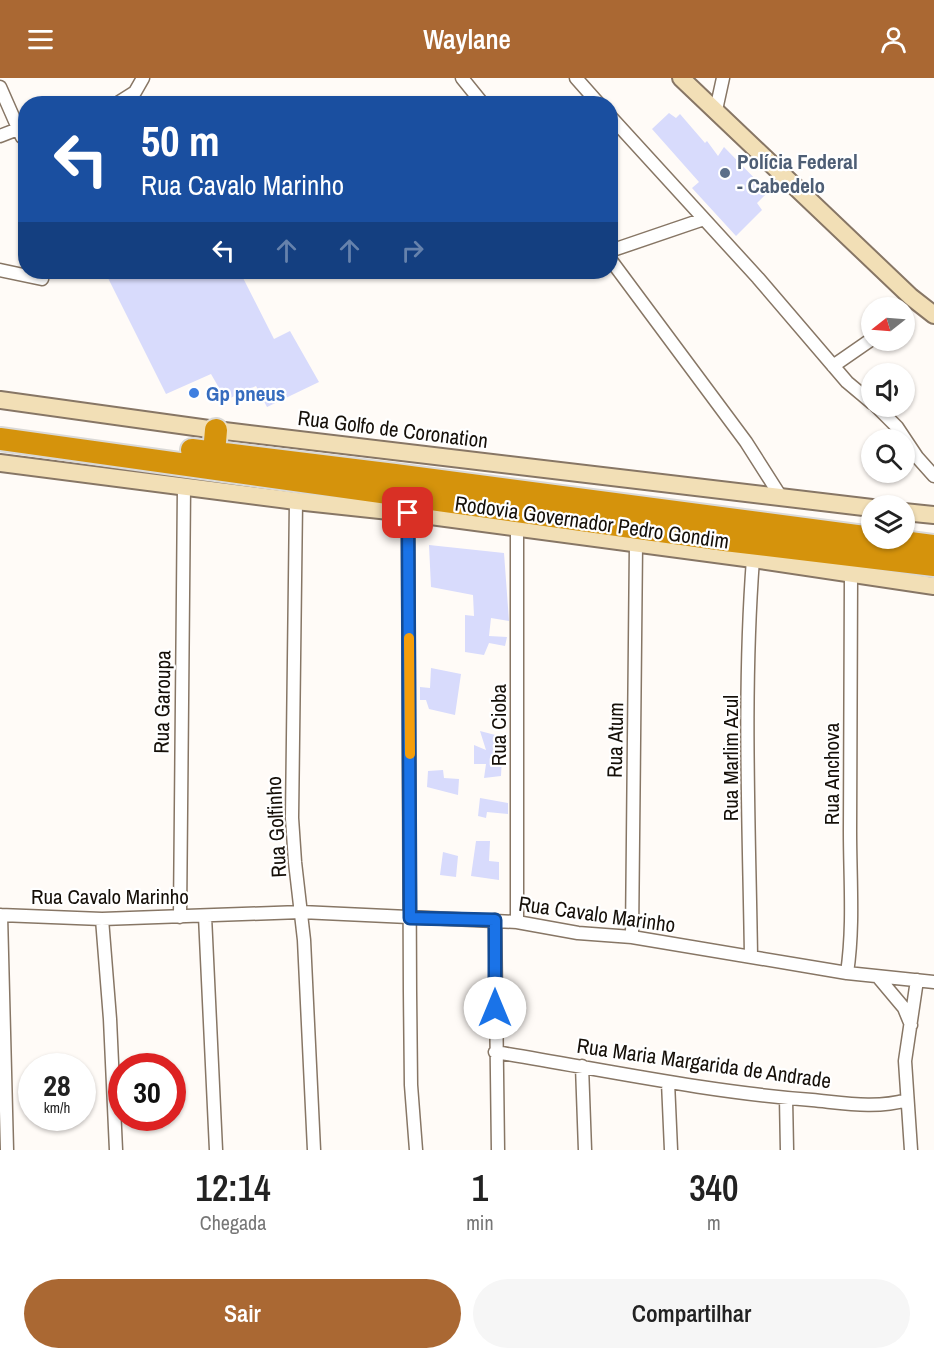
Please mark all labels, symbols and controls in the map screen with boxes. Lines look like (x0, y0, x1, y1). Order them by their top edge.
text: Waylane (423, 21, 511, 57)
icon: menu (24, 23, 57, 56)
icon: person (877, 23, 910, 56)
text: 50 m (141, 113, 220, 169)
icon: left (42, 120, 120, 198)
place label: Polícia Federal - Cabedelo (737, 147, 858, 200)
marker: Polícia Federal - Cabedelo (718, 166, 732, 180)
text: Rua Cavalo Marinho (141, 167, 344, 203)
icon: left (207, 234, 240, 267)
icon: ahead (270, 234, 303, 267)
icon: ahead (333, 234, 366, 267)
icon: right (396, 234, 429, 267)
north arrow (861, 297, 915, 351)
map controls (861, 297, 915, 549)
button: sound (861, 363, 915, 417)
place label: Gp pneus (206, 379, 285, 408)
marker: Gp pneus (187, 386, 201, 400)
street label: Rua Golfo de Coronation (296, 403, 490, 455)
button: search (861, 429, 915, 483)
pin (382, 487, 433, 538)
street label: Rodovia Governador Pedro Gondim (453, 488, 731, 556)
button: layers (861, 495, 915, 549)
icon: arrive (391, 496, 424, 529)
street label: Rua Garoupa (147, 650, 177, 754)
street label: Rua Cioba (484, 683, 513, 766)
street label: Rua Marlim Azul (716, 695, 745, 821)
street label: Rua Atum (600, 702, 630, 778)
street label: Rua Anchova (817, 722, 846, 825)
street label: Rua Golfinho (259, 776, 293, 878)
street label: Rua Cavalo Marinho (31, 882, 189, 911)
street label: Rua Cavalo Marinho (517, 889, 677, 939)
position arrow (463, 976, 527, 1040)
street label: Rua Maria Margarida de Andrade (575, 1031, 833, 1095)
speed limit sign: 30 (108, 1053, 186, 1131)
text: 28 (43, 1065, 71, 1105)
text: km/h (44, 1097, 70, 1118)
text: 12:14 (196, 1164, 271, 1212)
text: 1 (472, 1164, 488, 1212)
text: 340 (689, 1164, 738, 1212)
text: Chegada (200, 1209, 266, 1236)
text: min (466, 1209, 494, 1236)
text: m (707, 1209, 721, 1236)
button: Sair (24, 1279, 461, 1348)
button: Compartilhar (473, 1279, 910, 1348)

